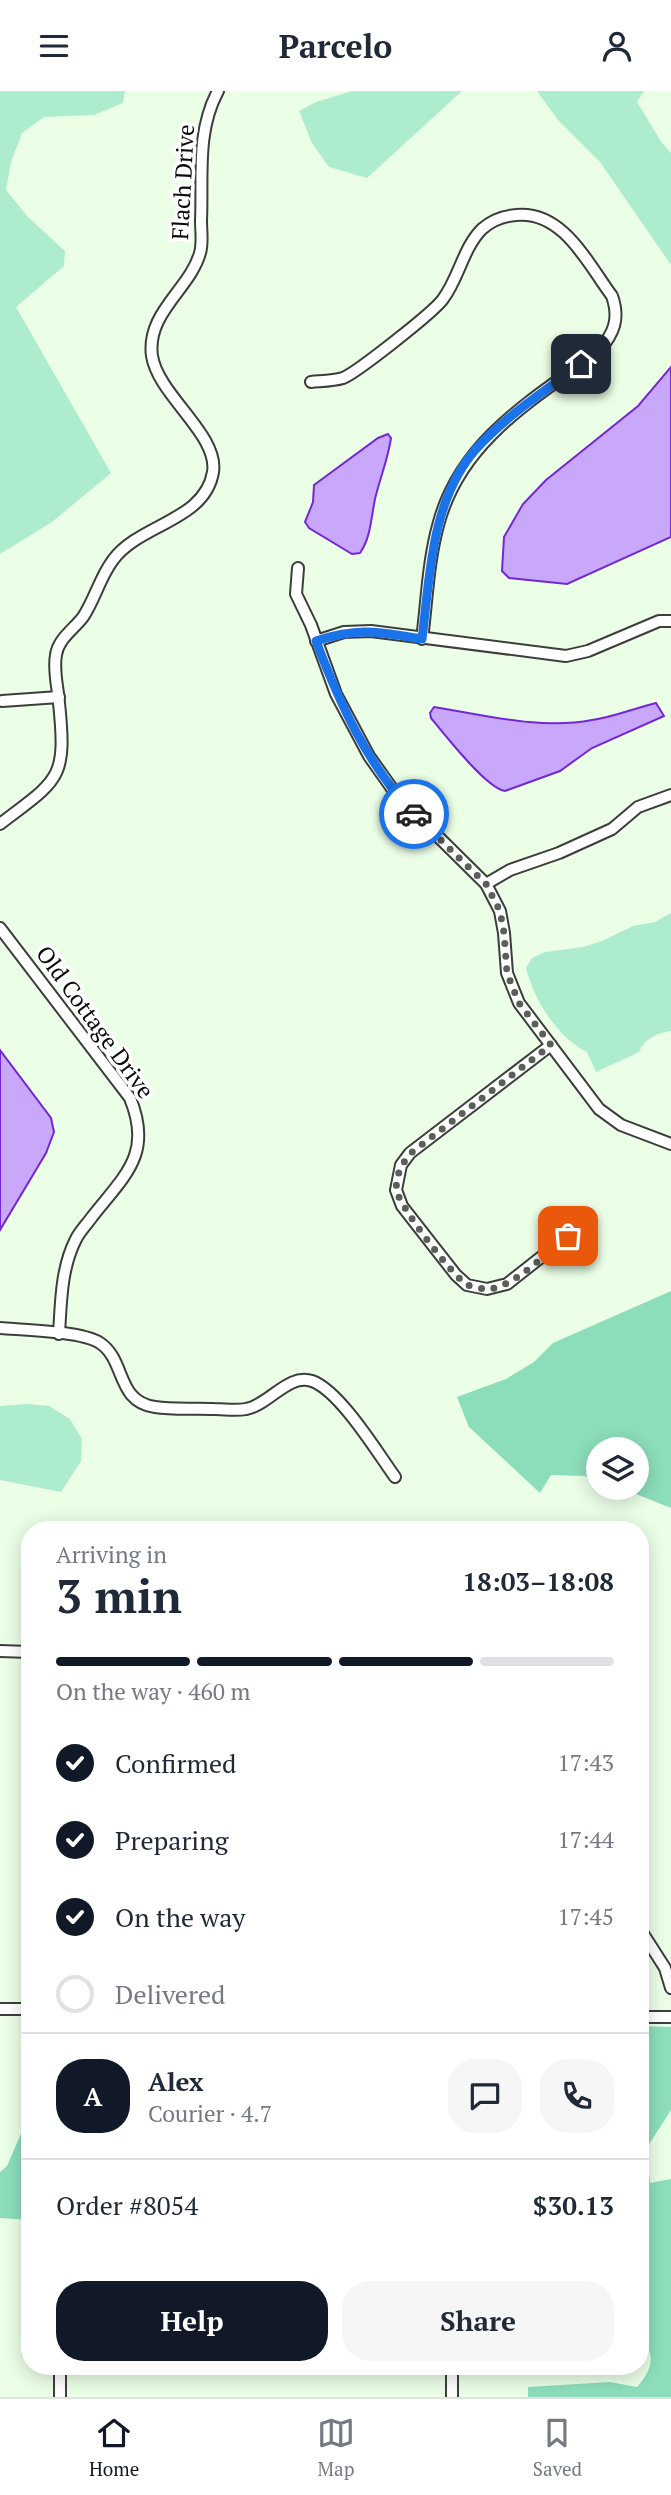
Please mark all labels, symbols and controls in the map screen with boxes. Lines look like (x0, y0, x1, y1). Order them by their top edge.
text: Parcelo (279, 25, 392, 67)
icon: menu (35, 27, 73, 65)
icon: person (598, 27, 636, 65)
street label: Flach Drive (164, 123, 201, 241)
pin (551, 334, 611, 394)
icon: home (562, 345, 600, 383)
courier (379, 779, 449, 849)
icon: car (395, 795, 433, 833)
street label: Old Cottage Drive (29, 939, 161, 1104)
pin (538, 1206, 598, 1266)
icon: bag (549, 1217, 587, 1255)
map controls (586, 1437, 649, 1500)
button: layers (586, 1437, 649, 1500)
text: Arriving in (56, 1539, 167, 1570)
text: 18:03–18:08 (462, 1564, 614, 1598)
text: 3 min (56, 1565, 182, 1626)
text: On the way · 460 m (56, 1676, 250, 1707)
icon: check (56, 1744, 94, 1782)
text: Confirmed (115, 1746, 236, 1780)
text: 17:43 (557, 1747, 614, 1778)
icon: check (56, 1821, 94, 1859)
text: Preparing (115, 1823, 228, 1857)
text: 17:44 (557, 1824, 614, 1855)
icon: check (56, 1898, 94, 1936)
text: On the way (115, 1900, 246, 1934)
text: 17:45 (557, 1901, 614, 1932)
text: Delivered (115, 1977, 225, 2011)
button: chat (448, 2059, 522, 2133)
button: phone (540, 2059, 614, 2133)
text: Alex (148, 2064, 204, 2098)
text: A (84, 2079, 102, 2113)
text: Courier · 4.7 (148, 2098, 272, 2129)
text: Order #8054 (56, 2188, 198, 2222)
text: $30.13 (533, 2188, 614, 2222)
button: Help (56, 2281, 328, 2361)
button: Share (342, 2281, 614, 2361)
tab: Home (89, 2414, 139, 2481)
tab: Map (317, 2414, 355, 2481)
tab: Saved (533, 2414, 582, 2481)

